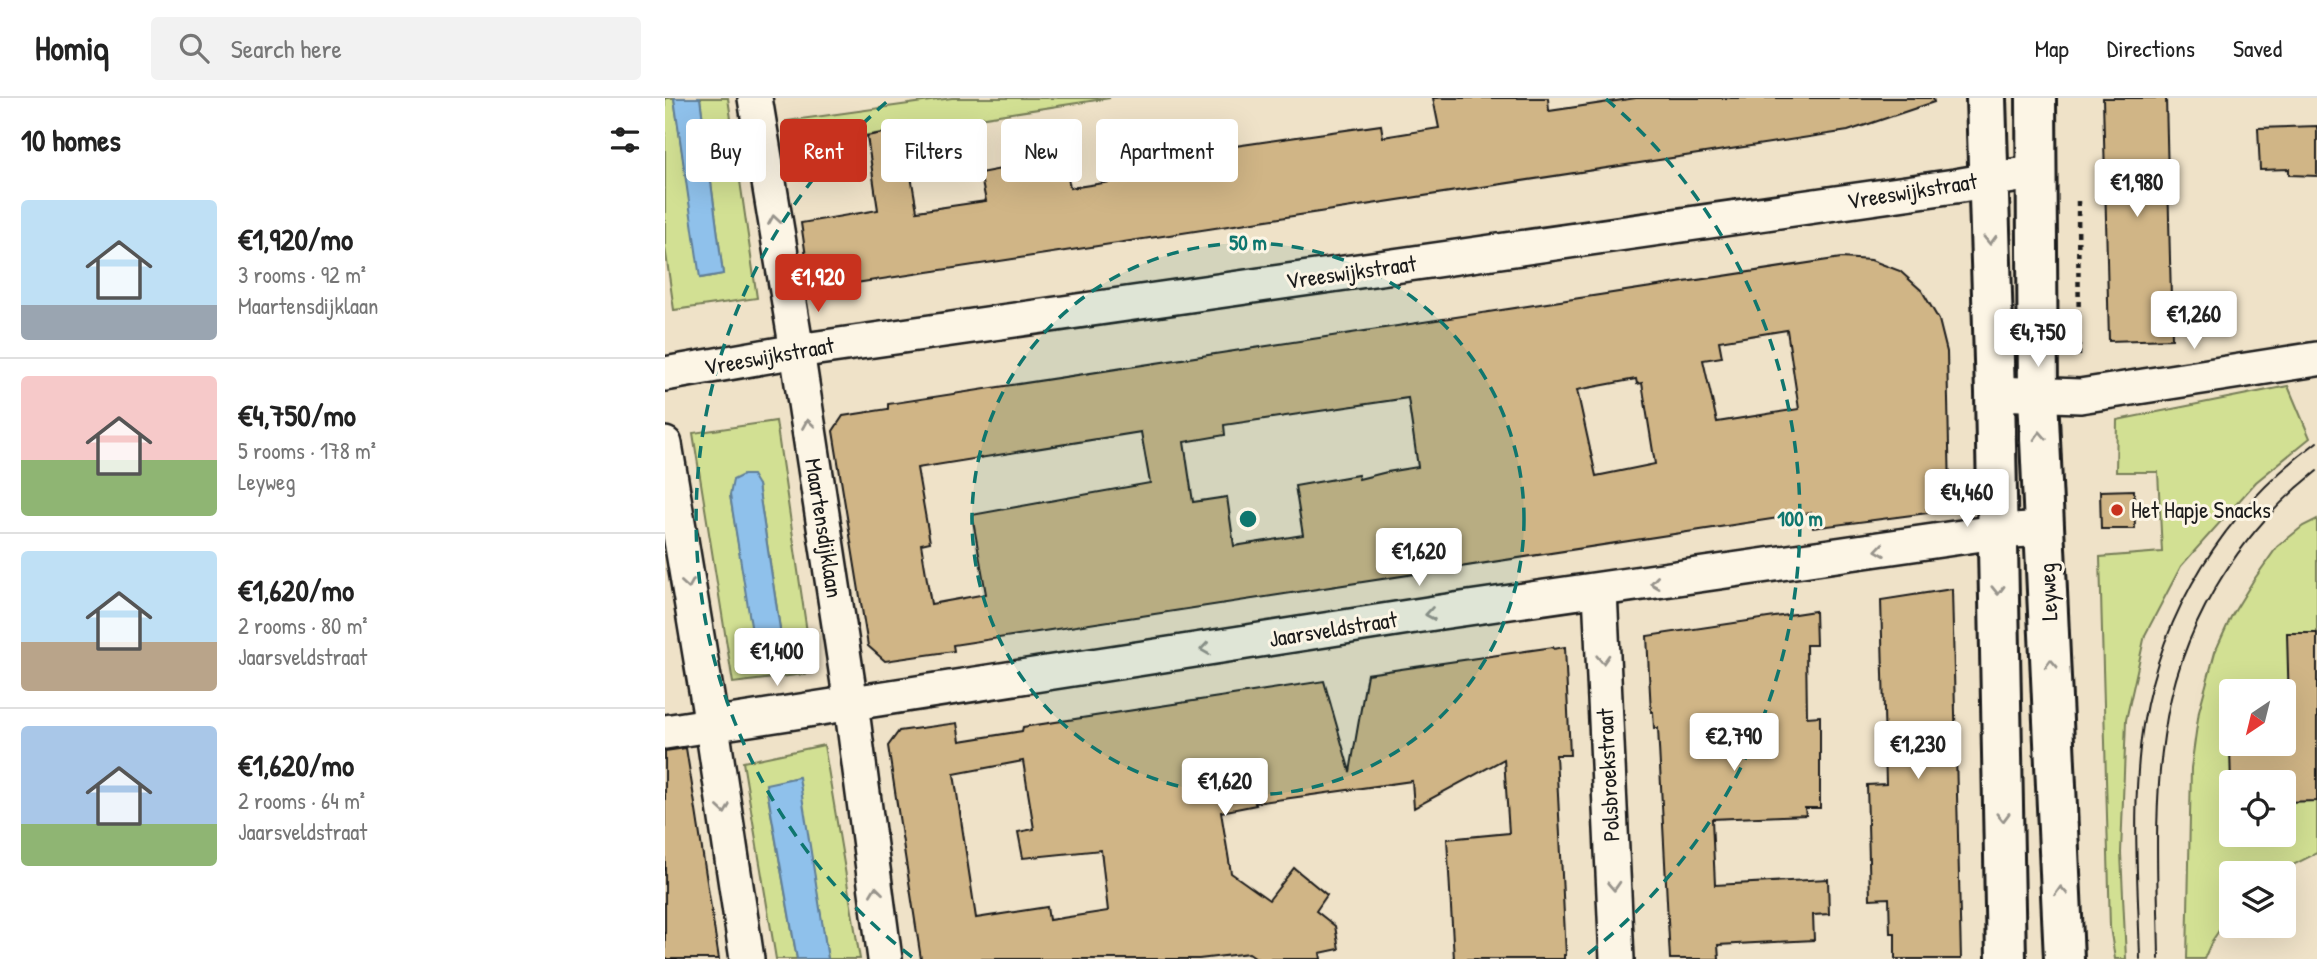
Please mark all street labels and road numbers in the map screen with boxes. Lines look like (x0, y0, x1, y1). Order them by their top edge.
street label: Vreeswijkstraat (1845, 165, 1980, 216)
street label: Vreeswijkstraat (1284, 247, 1419, 296)
street label: Vreeswijkstraat (702, 329, 837, 382)
street label: Maartensdijklaan (798, 456, 851, 600)
street label: Leyweg (2031, 563, 2064, 622)
street label: Jaarsveldstraat (1267, 603, 1400, 654)
street label: Polsbroekstraat (1588, 707, 1626, 842)

